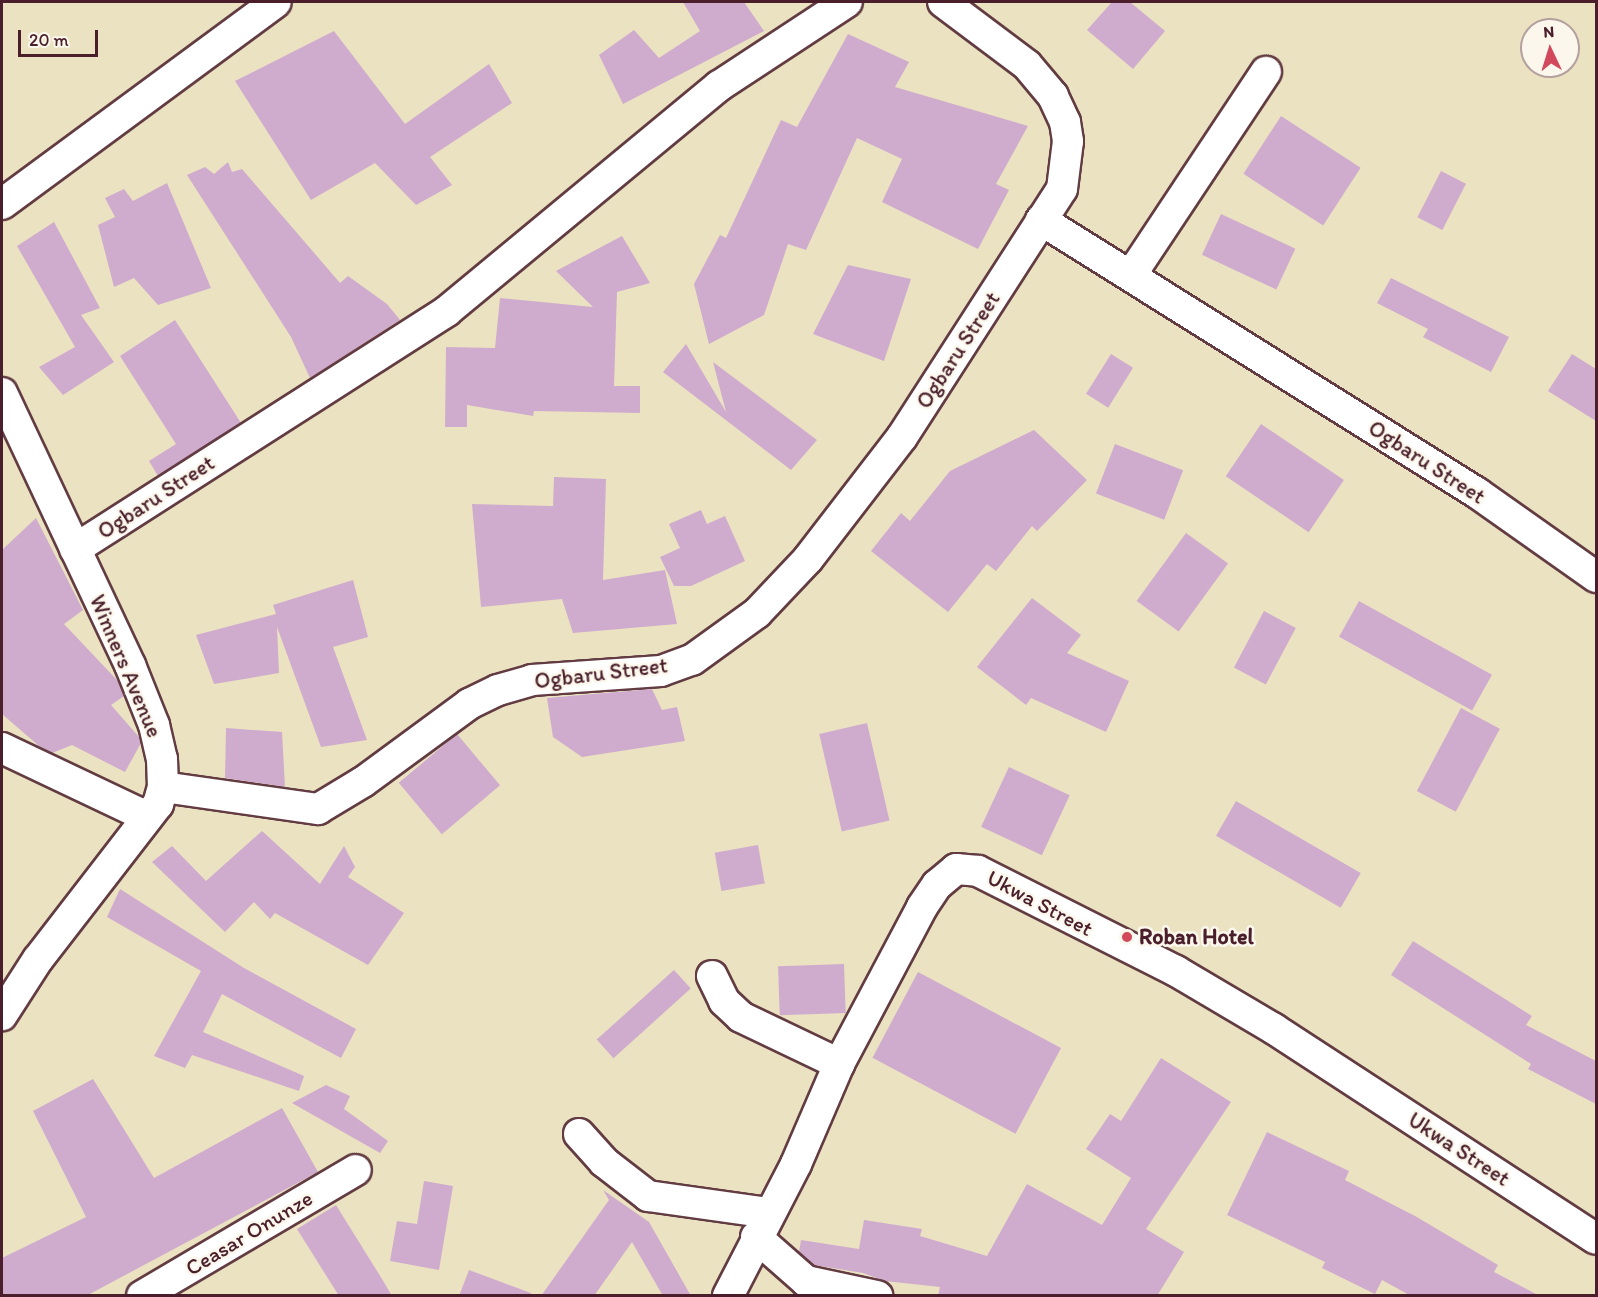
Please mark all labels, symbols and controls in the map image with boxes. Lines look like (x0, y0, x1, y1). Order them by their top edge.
scale bar (21, 18, 100, 56)
north arrow (1520, 18, 1580, 78)
text: N (1543, 22, 1555, 41)
text: 20 m (29, 29, 69, 51)
street label: Ogbaru Street (910, 287, 1006, 413)
street label: Ogbaru Street (1364, 414, 1490, 510)
street label: Ogbaru Street (93, 449, 219, 545)
street label: Winners Avenue (84, 591, 168, 741)
street label: Ogbaru Street (533, 652, 669, 694)
street label: Ukwa Street (983, 864, 1097, 942)
place label: Roban Hotel (1139, 924, 1254, 950)
marker: Roban Hotel (1120, 930, 1134, 944)
street label: Ukwa Street (1403, 1106, 1515, 1192)
street label: Ceasar Onunze (181, 1185, 317, 1281)

